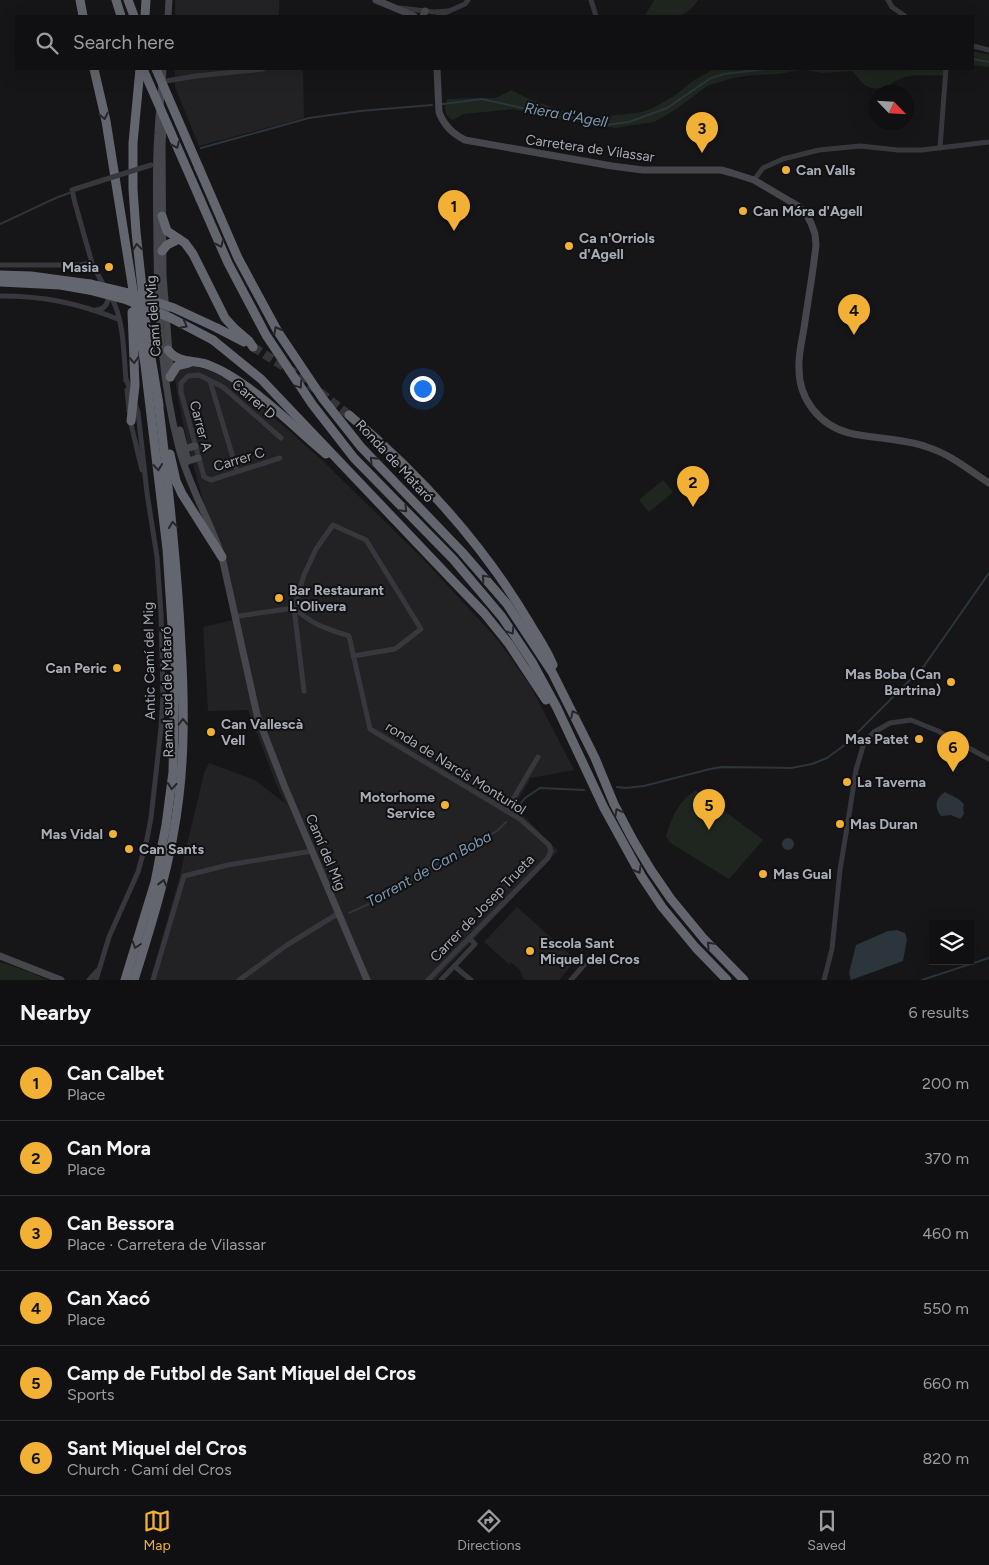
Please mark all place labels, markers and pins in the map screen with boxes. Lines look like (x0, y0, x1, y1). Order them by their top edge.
pin: 3 (686, 112, 718, 153)
place label: Can Valls (796, 162, 856, 179)
marker: Can Valls (780, 164, 792, 176)
pin: 1 (438, 190, 470, 231)
place label: Can Móra d'Agell (753, 203, 863, 220)
marker: Can Móra d'Agell (737, 205, 749, 217)
place label: Ca n'Orriols d'Agell (579, 230, 655, 263)
marker: Ca n'Orriols d'Agell (563, 240, 575, 252)
place label: Masia (62, 259, 99, 276)
marker: Masia (103, 261, 115, 273)
pin: 4 (838, 294, 870, 335)
pin: 2 (677, 466, 709, 507)
place label: Bar Restaurant L'Olivera (289, 582, 385, 615)
marker: Bar Restaurant L'Olivera (273, 592, 285, 604)
place label: Can Peric (45, 660, 107, 677)
marker: Can Peric (111, 662, 123, 674)
place label: Mas Boba (Can Bartrina) (845, 666, 941, 699)
marker: Mas Boba (Can Bartrina) (945, 676, 957, 688)
place label: Can Vallescà Vell (221, 716, 303, 749)
marker: Can Vallescà Vell (205, 726, 217, 738)
place label: Mas Patet (845, 731, 909, 748)
pin: 6 (937, 731, 969, 772)
marker: Mas Patet (913, 733, 925, 745)
place label: La Taverna (857, 774, 926, 791)
marker: La Taverna (841, 776, 853, 788)
place label: Motorhome Service (360, 789, 435, 822)
pin: 5 (693, 789, 725, 830)
marker: Motorhome Service (439, 799, 451, 811)
place label: Mas Duran (850, 816, 918, 833)
marker: Mas Duran (834, 818, 846, 830)
place label: Mas Vidal (41, 826, 103, 843)
marker: Mas Vidal (107, 828, 119, 840)
place label: Can Sants (139, 841, 204, 858)
marker: Can Sants (123, 843, 135, 855)
place label: Mas Gual (773, 866, 832, 883)
marker: Mas Gual (757, 868, 769, 880)
place label: Escola Sant Miquel del Cros (540, 935, 640, 968)
marker: Escola Sant Miquel del Cros (524, 945, 536, 957)

